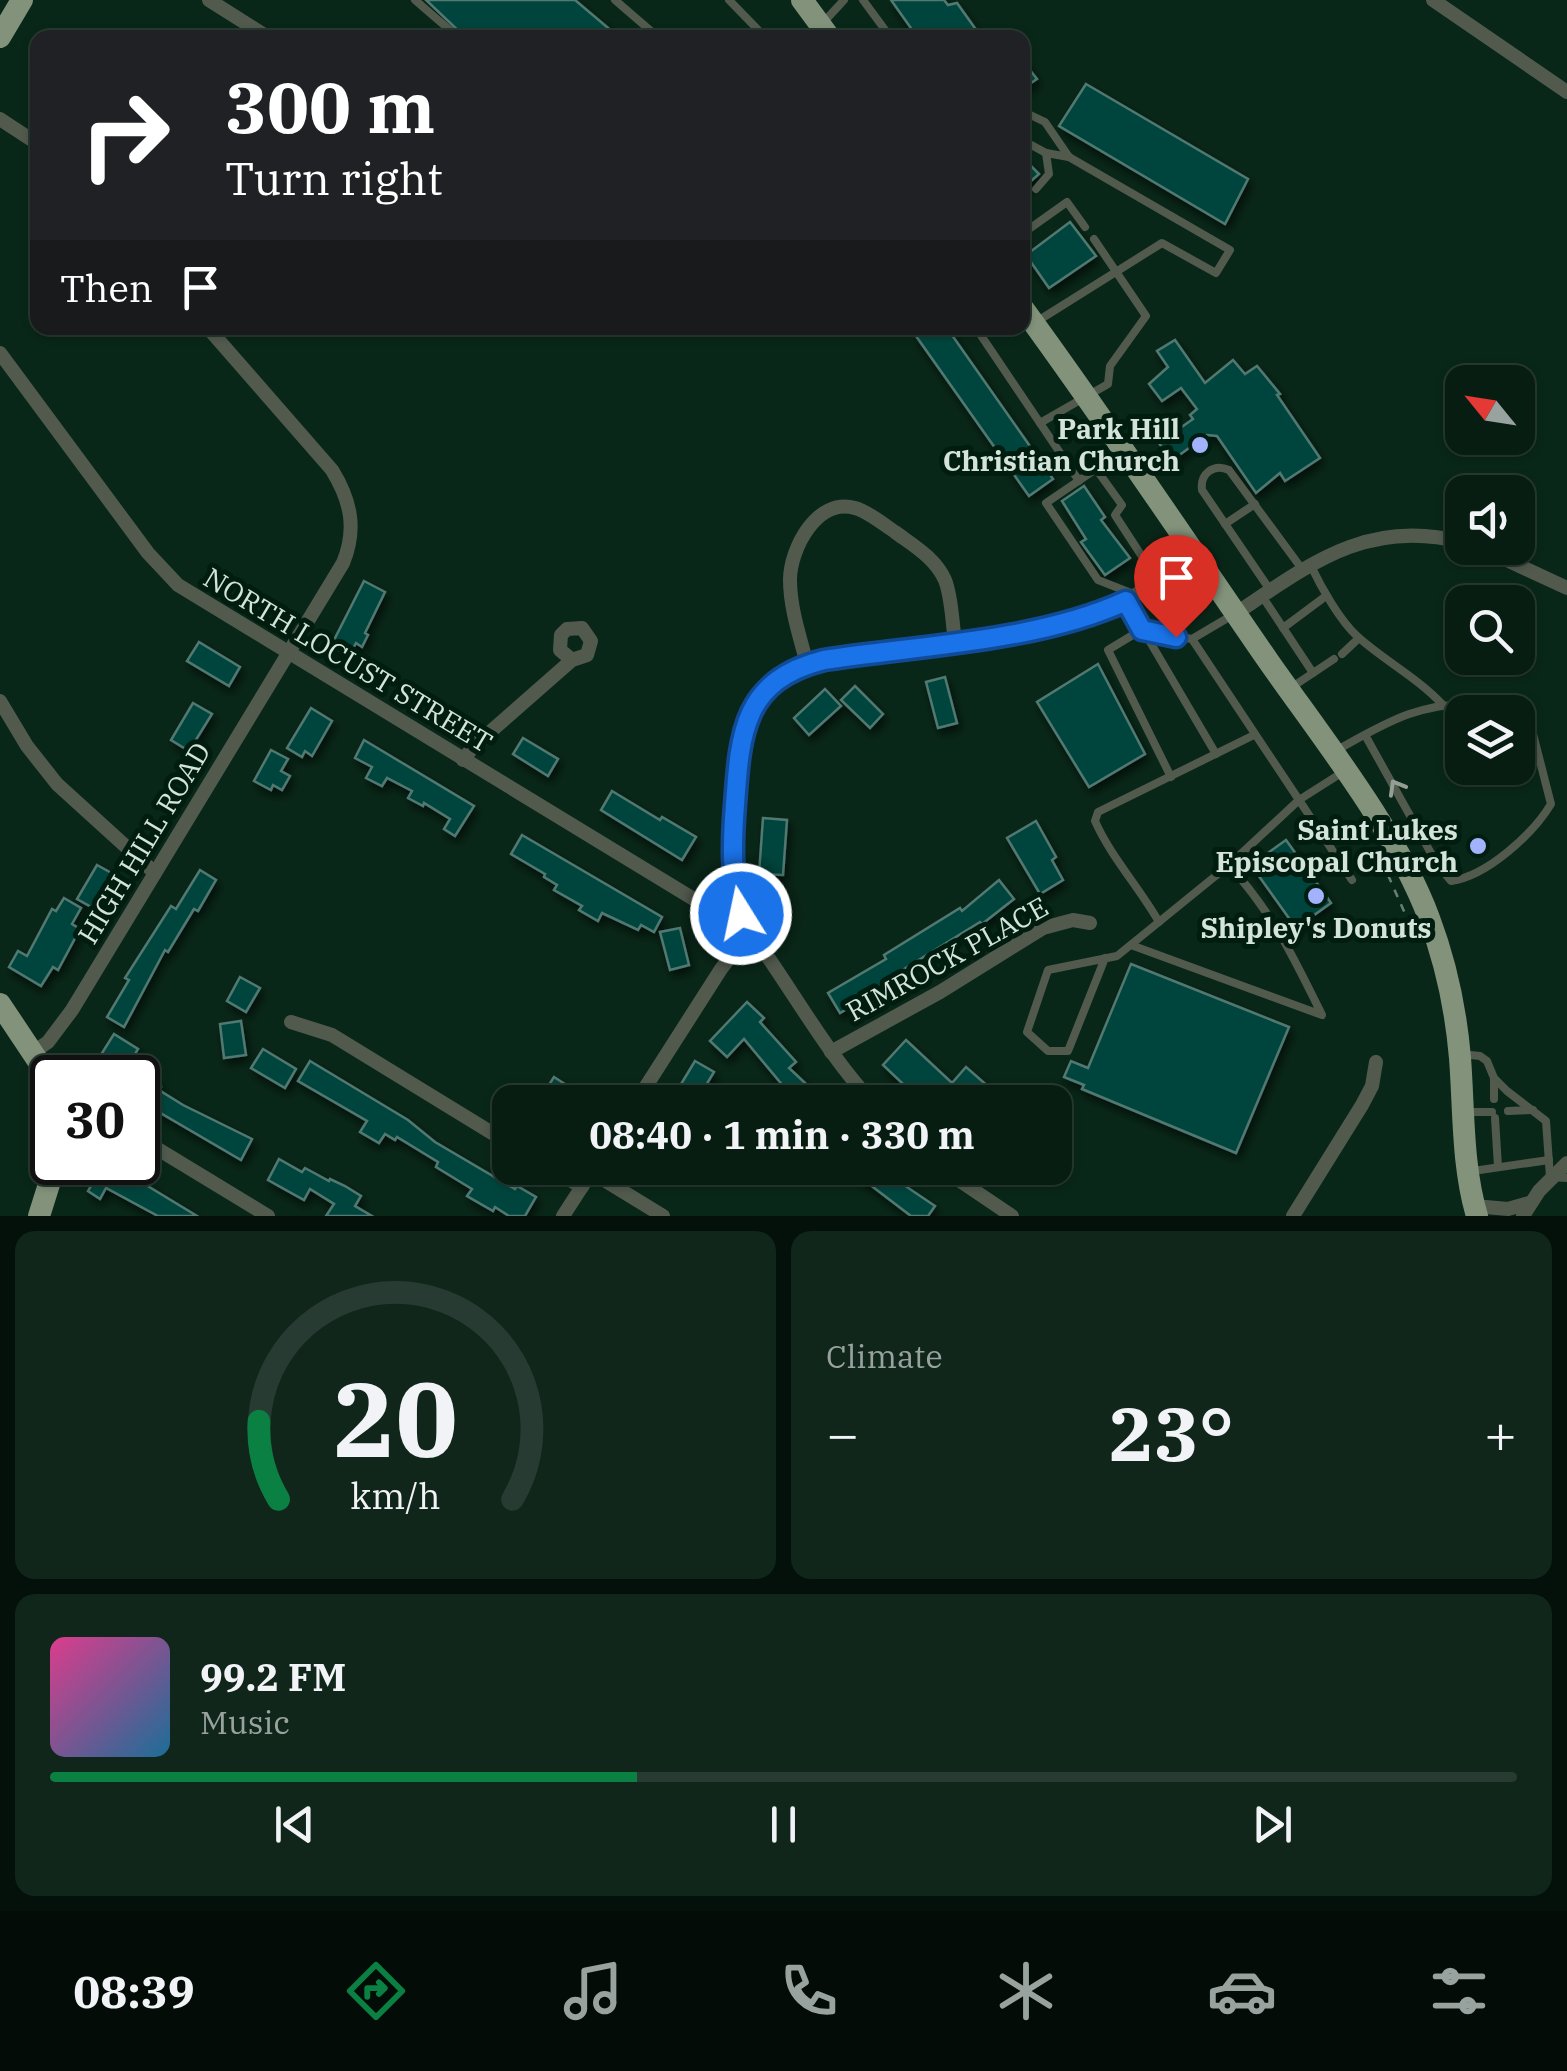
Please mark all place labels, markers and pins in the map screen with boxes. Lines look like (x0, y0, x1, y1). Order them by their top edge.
place label: Park Hill Christian Church (943, 410, 1180, 479)
marker: Park Hill Christian Church (1189, 434, 1211, 456)
pin (1134, 535, 1219, 638)
place label: Saint Lukes Episcopal Church (1216, 811, 1458, 880)
marker: Saint Lukes Episcopal Church (1467, 835, 1489, 857)
marker: Shipley's Donuts (1305, 885, 1327, 907)
place label: Shipley's Donuts (1200, 909, 1432, 946)

